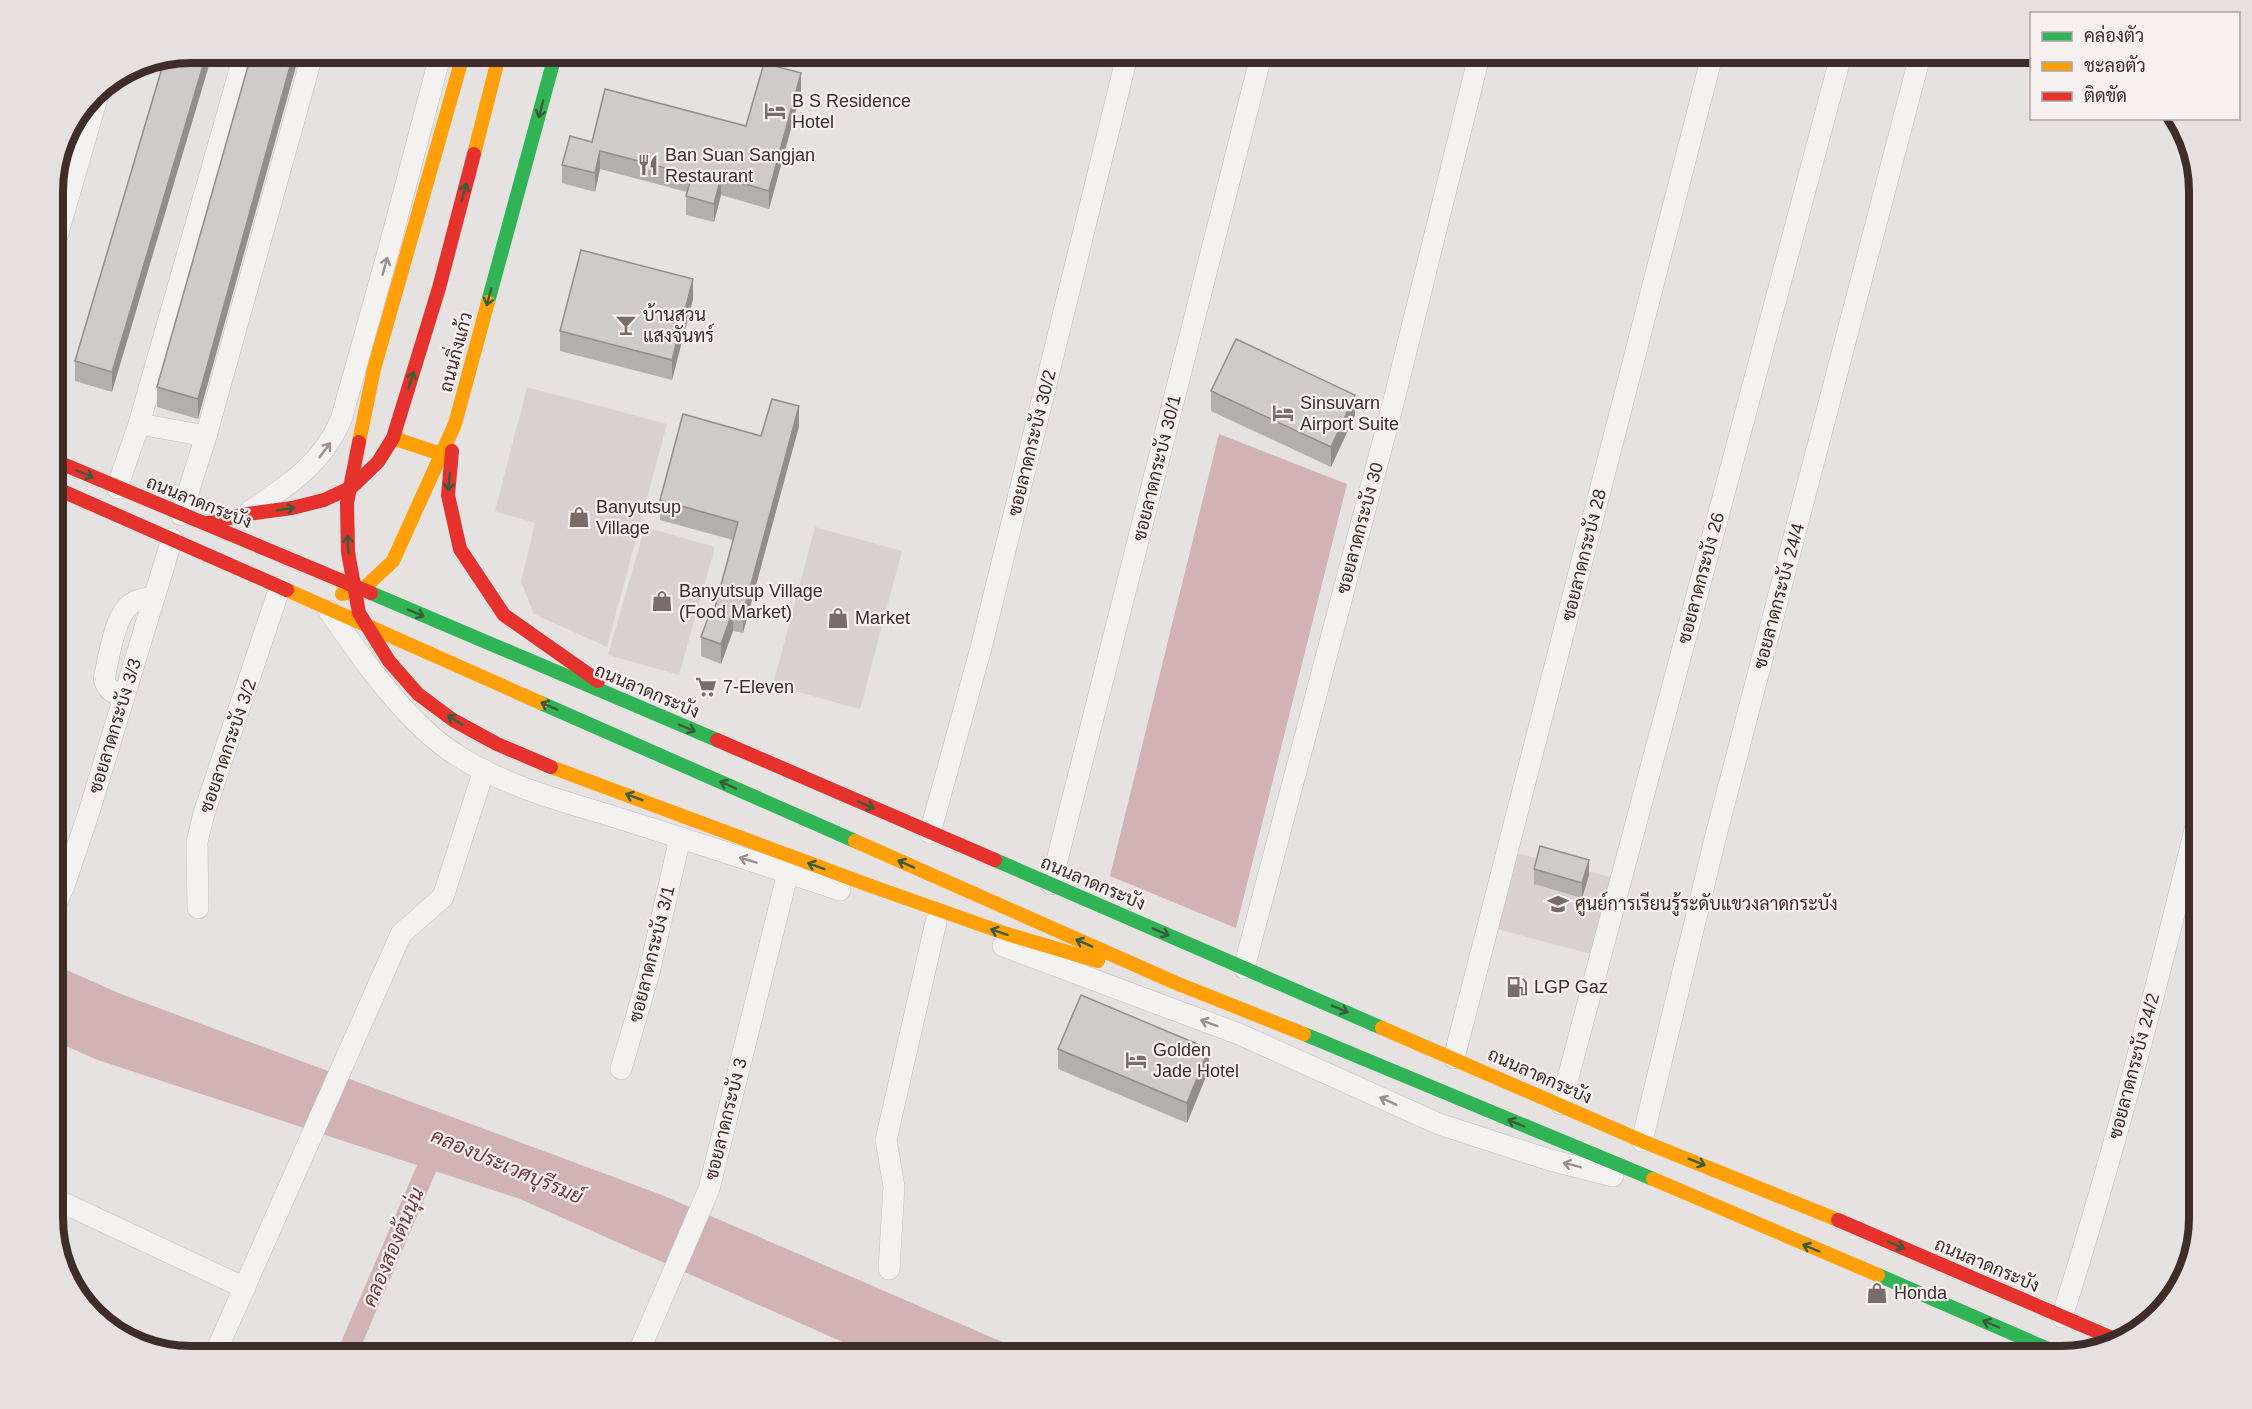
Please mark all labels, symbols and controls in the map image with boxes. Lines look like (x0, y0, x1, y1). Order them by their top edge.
legend (2030, 12, 2240, 120)
text: คล่องตัว (2084, 24, 2144, 46)
text: ชะลอตัว (2084, 55, 2146, 76)
text: ติดขัด (2084, 85, 2127, 106)
place label: B S Residence Hotel (792, 91, 911, 132)
one-way arrow (534, 99, 546, 118)
hotel icon: B S Residence Hotel (763, 99, 787, 123)
place label: Ban Suan Sangjan Restaurant (665, 145, 815, 186)
restaurant icon: Ban Suan Sangjan Restaurant (636, 153, 660, 177)
one-way arrow (458, 183, 470, 202)
one-way arrow (379, 257, 391, 276)
one-way arrow (483, 287, 494, 306)
place label: บ้านสวน แสงจันทร์ (643, 303, 714, 346)
street label: ถนนกิ่งแก้ว (431, 309, 476, 394)
bar icon: บ้านสวน แสงจันทร์ (614, 313, 638, 337)
street label: ซอยลาดกระบัง 30/2 (1003, 367, 1060, 518)
one-way arrow (406, 371, 417, 390)
street label: ซอยลาดกระบัง 30/1 (1128, 392, 1185, 543)
place label: Sinsuvarn Airport Suite (1300, 393, 1399, 434)
hotel icon: Sinsuvarn Airport Suite (1271, 401, 1295, 425)
one-way arrow (318, 443, 331, 459)
street label: ซอยลาดกระบัง 30 (1332, 460, 1387, 596)
one-way arrow (75, 469, 93, 480)
street label: ถนนลาดกระบัง (143, 471, 255, 532)
one-way arrow (444, 472, 455, 491)
street label: ซอยลาดกระบัง 28 (1557, 487, 1610, 623)
place label: Banyutsup Village (596, 497, 681, 538)
one-way arrow (276, 503, 295, 514)
shop icon: Banyutsup Village (567, 505, 591, 529)
street label: ซอยลาดกระบัง 26 (1673, 510, 1728, 646)
street label: ซอยลาดกระบัง 24/4 (1749, 521, 1808, 671)
one-way arrow (343, 534, 354, 554)
place label: Banyutsup Village (Food Market) (679, 581, 823, 622)
shop icon: Banyutsup Village (Food Market) (650, 589, 674, 613)
shop icon: Market (826, 606, 850, 630)
one-way arrow (406, 608, 425, 619)
place label: Market (855, 608, 910, 628)
street label: ซอยลาดกระบัง 3/3 (84, 656, 145, 796)
street label: ถนนลาดกระบัง (592, 659, 703, 722)
supermarket icon: 7-Eleven (694, 675, 718, 699)
street label: ซอยลาดกระบัง 3/2 (195, 676, 260, 816)
place label: 7-Eleven (723, 677, 794, 697)
one-way arrow (541, 699, 559, 711)
one-way arrow (447, 714, 464, 726)
one-way arrow (678, 723, 696, 734)
one-way arrow (719, 778, 737, 790)
one-way arrow (625, 791, 643, 802)
one-way arrow (857, 800, 875, 811)
street label: ถนนลาดกระบัง (1038, 851, 1149, 914)
one-way arrow (739, 853, 758, 864)
one-way arrow (897, 857, 915, 868)
one-way arrow (807, 860, 826, 871)
street label: ซอยลาดกระบัง 3/1 (624, 883, 679, 1024)
place label: ศูนย์การเรียนรู้ระดับแขวงลาดกระบัง (1575, 891, 1838, 917)
school or university icon: ศูนย์การเรียนรู้ระดับแขวงลาดกระบัง (1546, 892, 1570, 916)
one-way arrow (990, 925, 1009, 936)
one-way arrow (1152, 927, 1170, 938)
one-way arrow (1076, 936, 1094, 948)
fuel station icon: LGP Gaz (1505, 975, 1529, 999)
place label: LGP Gaz (1534, 977, 1608, 997)
street label: ซอยลาดกระบัง 24/2 (2104, 991, 2163, 1141)
one-way arrow (1331, 1004, 1349, 1015)
one-way arrow (1200, 1017, 1219, 1028)
place label: Golden Jade Hotel (1153, 1040, 1239, 1081)
street label: ถนนลาดกระบัง (1485, 1043, 1595, 1108)
hotel icon: Golden Jade Hotel (1124, 1048, 1148, 1072)
street label: ซอยลาดกระบัง 3 (700, 1056, 751, 1182)
one-way arrow (1379, 1095, 1397, 1106)
one-way arrow (1507, 1117, 1525, 1128)
water label: คลองประเวศบุรีรมย์ (427, 1121, 590, 1212)
one-way arrow (1687, 1158, 1705, 1169)
one-way arrow (1562, 1159, 1581, 1171)
water label: คลองสองต้นนุ่น (356, 1183, 431, 1311)
street label: ถนนลาดกระบัง (1932, 1233, 2043, 1296)
one-way arrow (1887, 1240, 1905, 1251)
one-way arrow (1803, 1242, 1821, 1253)
shop icon: Honda (1865, 1281, 1889, 1305)
place label: Honda (1894, 1283, 1948, 1303)
one-way arrow (1982, 1318, 2000, 1329)

